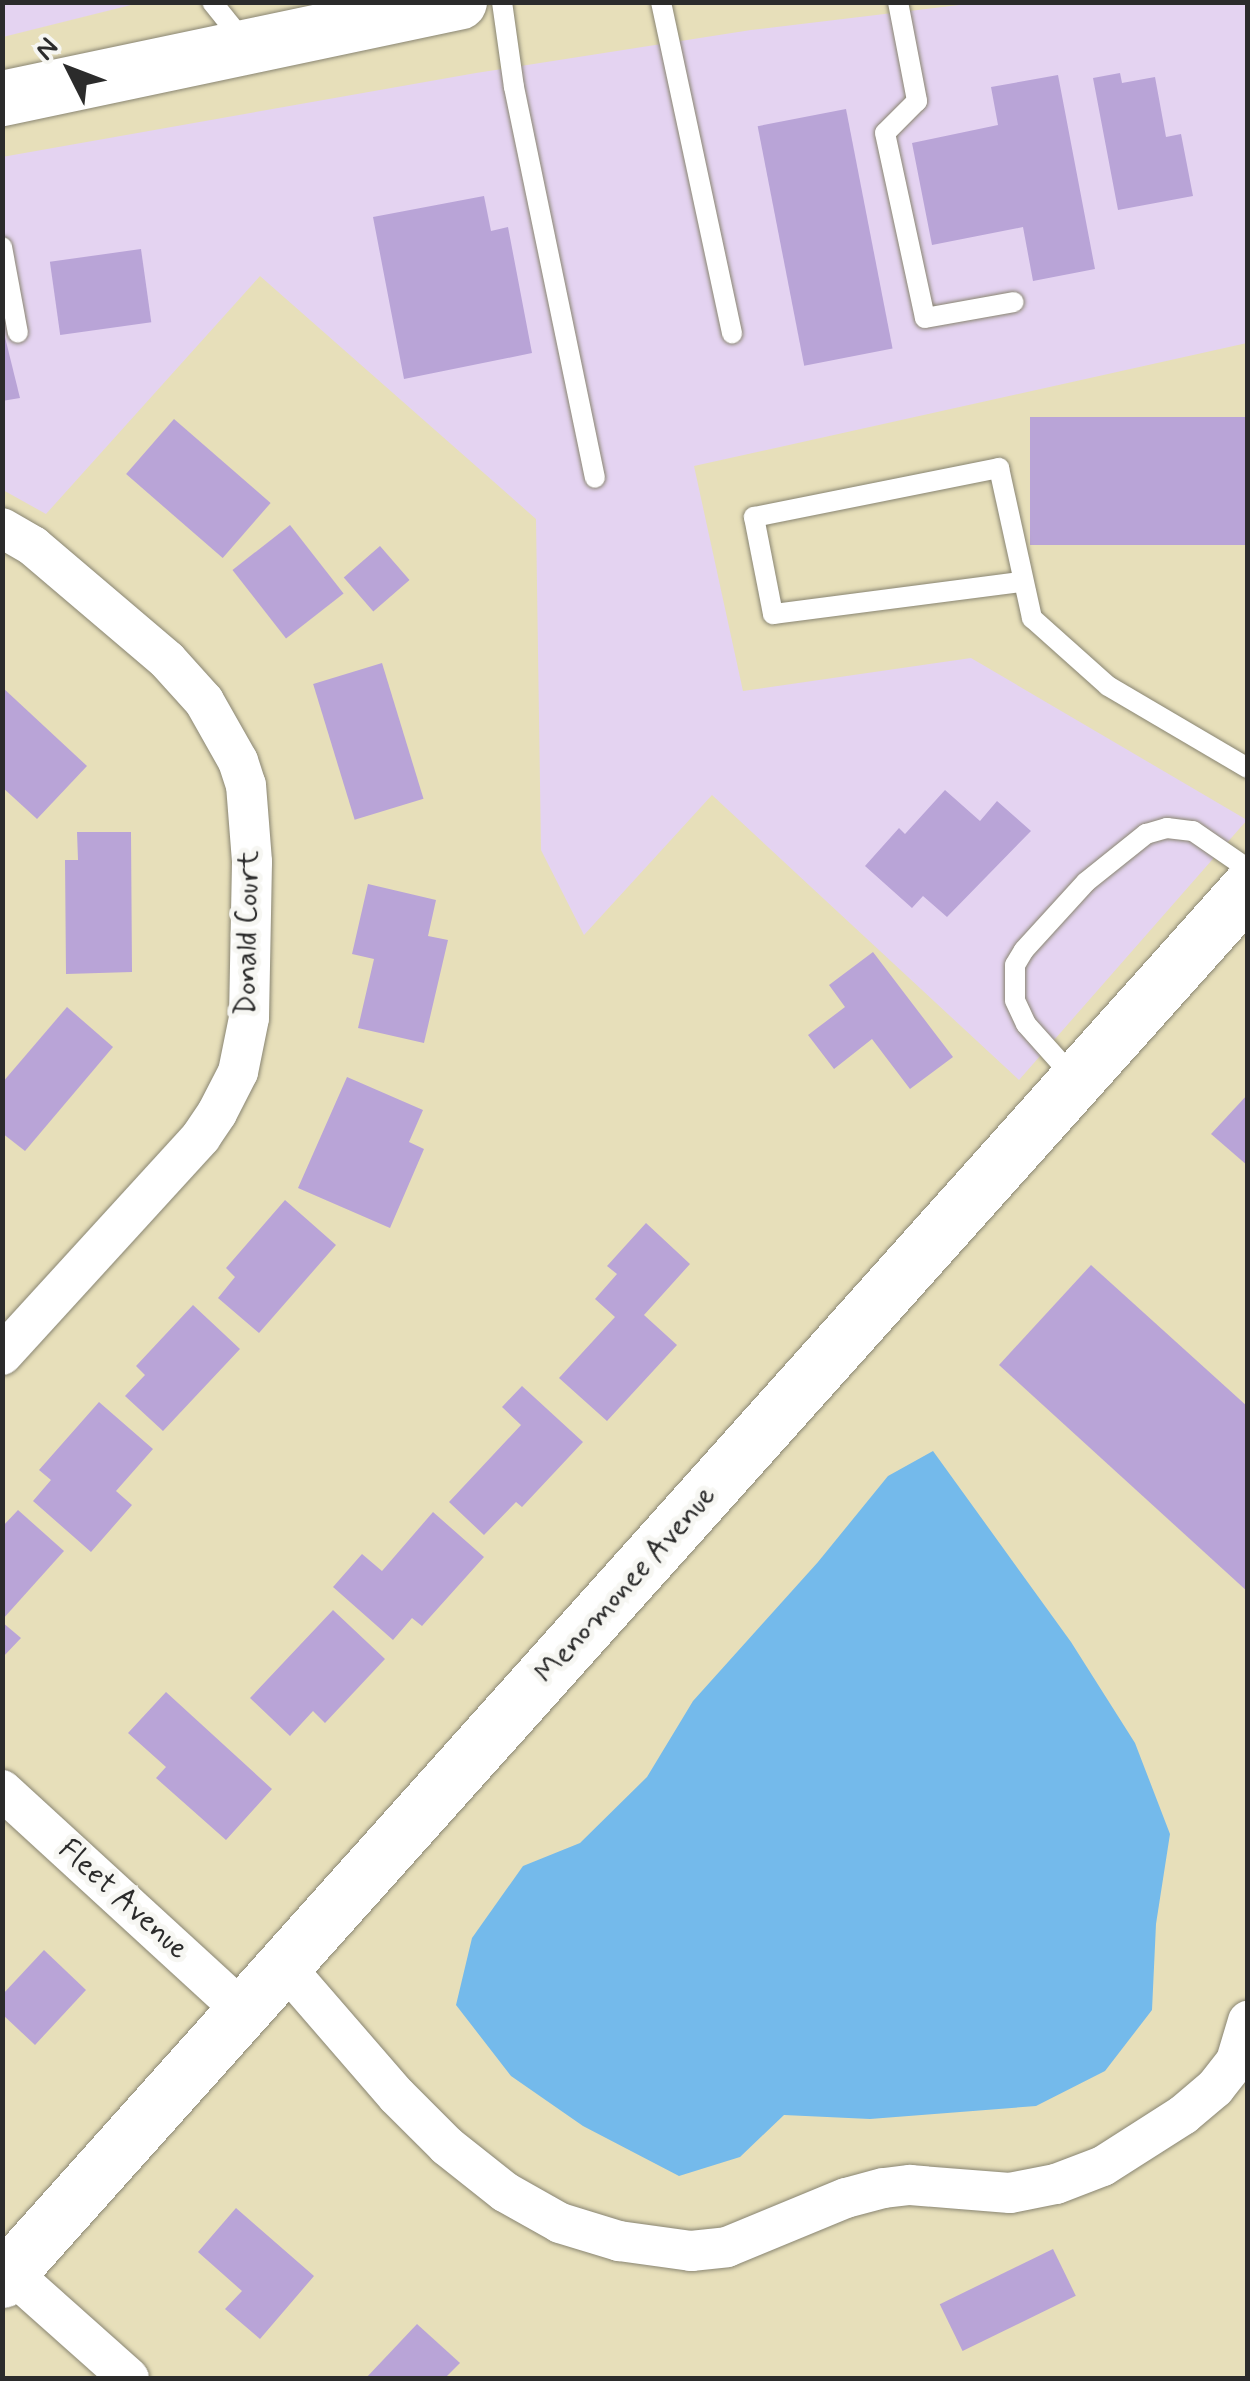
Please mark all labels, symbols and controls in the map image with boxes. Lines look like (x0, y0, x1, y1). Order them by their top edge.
north arrow (20, 20, 120, 120)
text: N (27, 30, 67, 69)
street label: Donald Court (229, 851, 267, 1015)
street label: Menomonee Avenue (526, 1477, 726, 1693)
street label: Fleet Avenue (49, 1830, 197, 1970)

